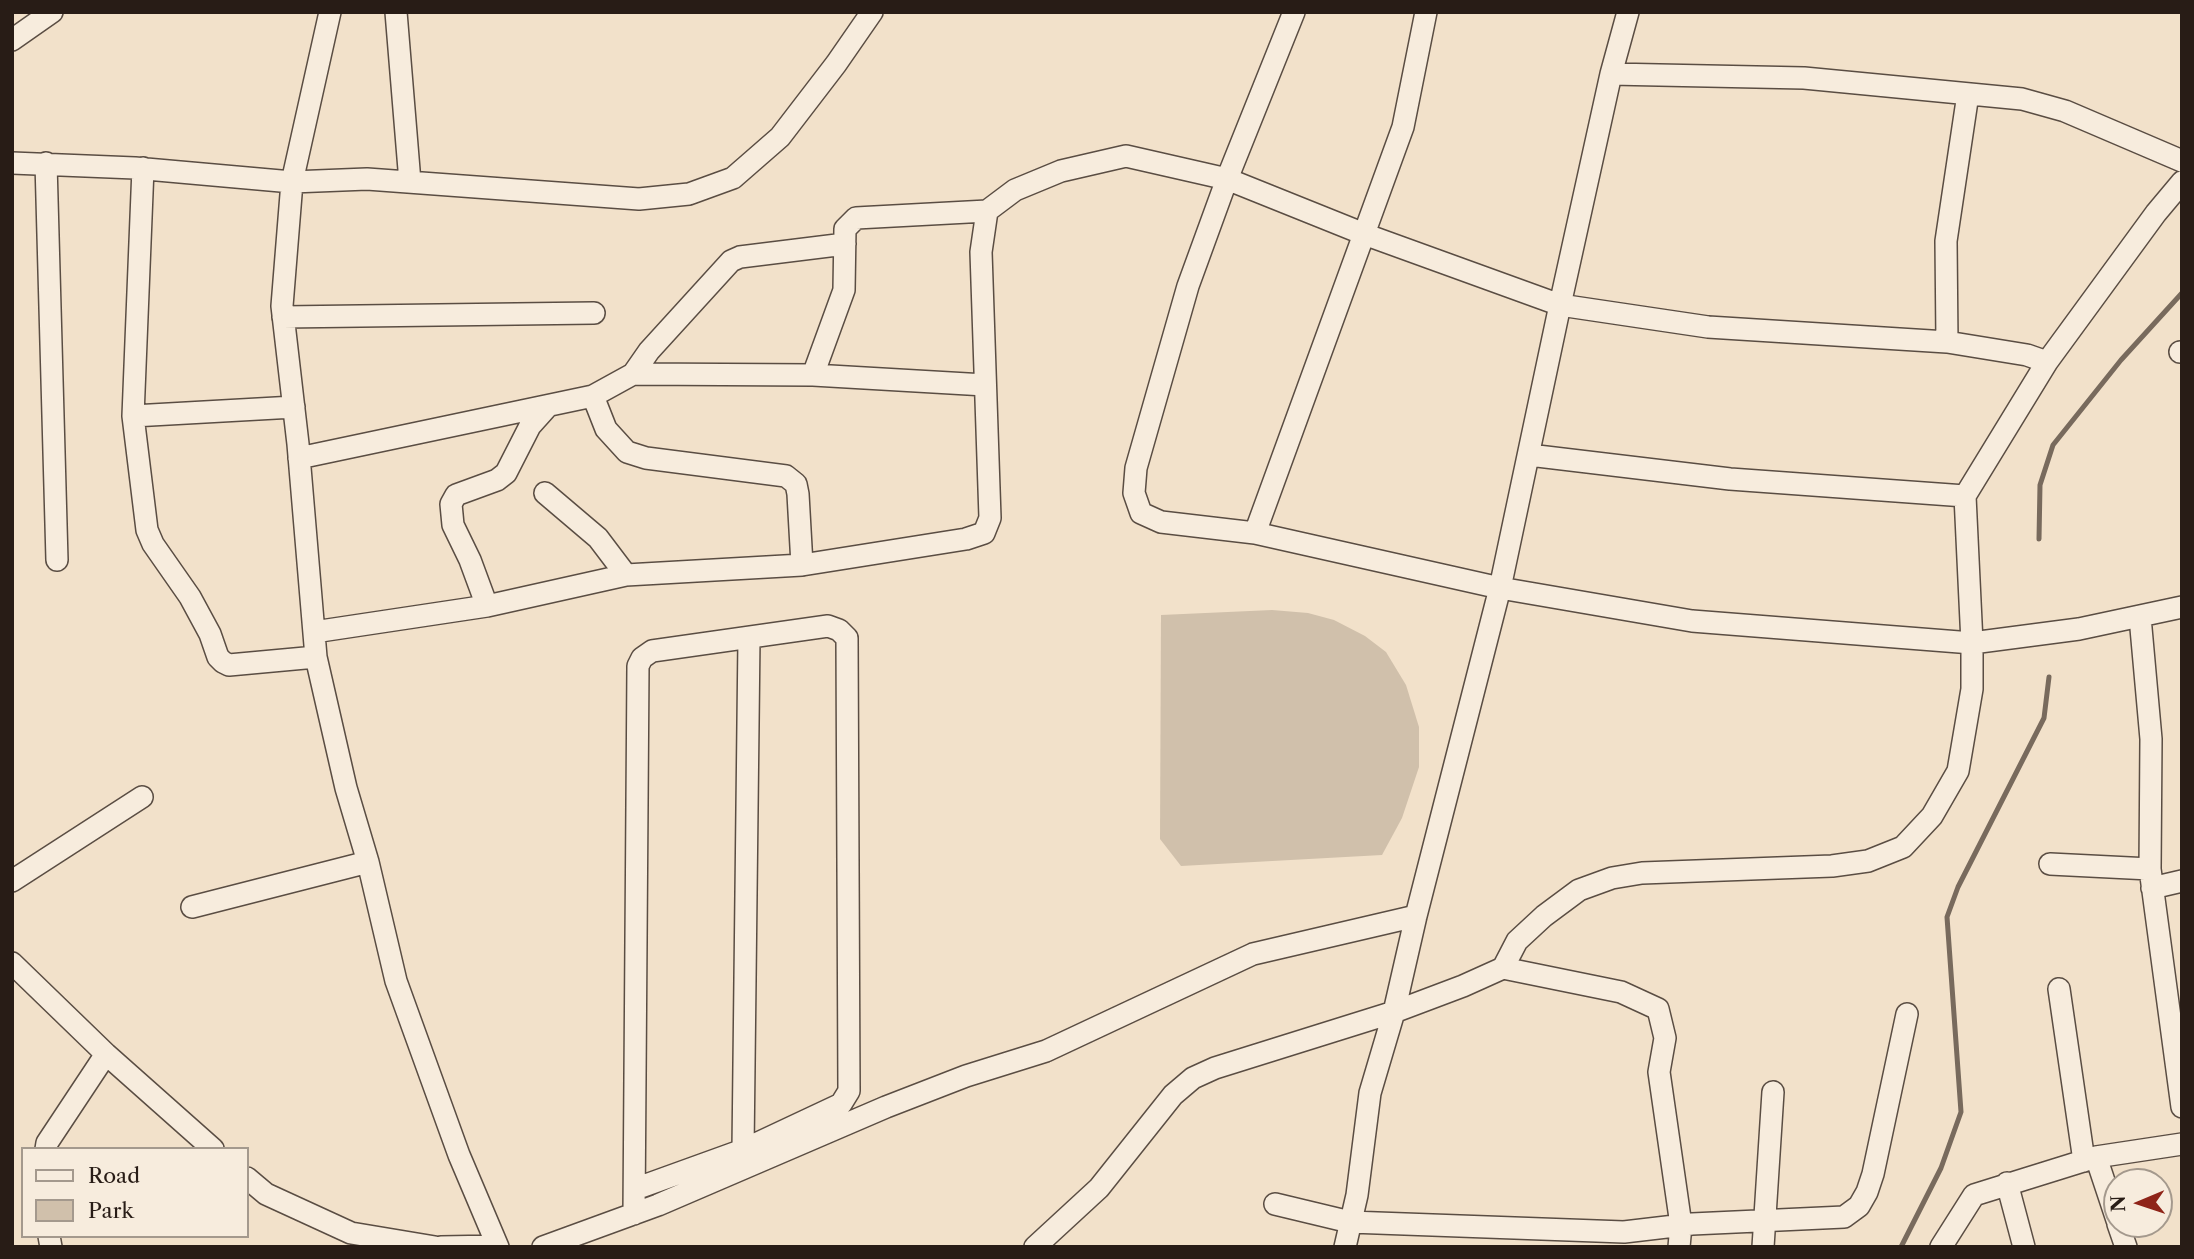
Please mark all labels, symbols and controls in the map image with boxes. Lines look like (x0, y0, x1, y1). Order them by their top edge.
legend (21, 1147, 248, 1238)
text: Road (88, 1163, 140, 1188)
north arrow (2103, 1168, 2173, 1238)
text: N (2107, 1195, 2130, 1212)
text: Park (88, 1198, 134, 1223)

